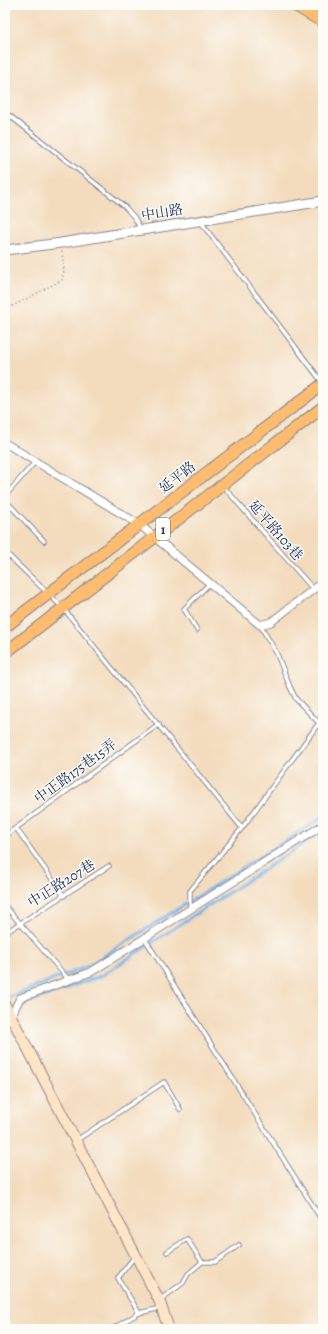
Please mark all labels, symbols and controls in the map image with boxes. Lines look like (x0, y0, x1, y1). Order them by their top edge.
street label: 中山路 (140, 200, 184, 225)
street label: 延平路 (155, 457, 200, 498)
street label: 延平路103巷 (244, 496, 307, 565)
road number: 1 (156, 518, 170, 540)
street label: 中正路175巷15弄 (30, 735, 120, 808)
street label: 中正路207巷 (24, 855, 99, 912)

